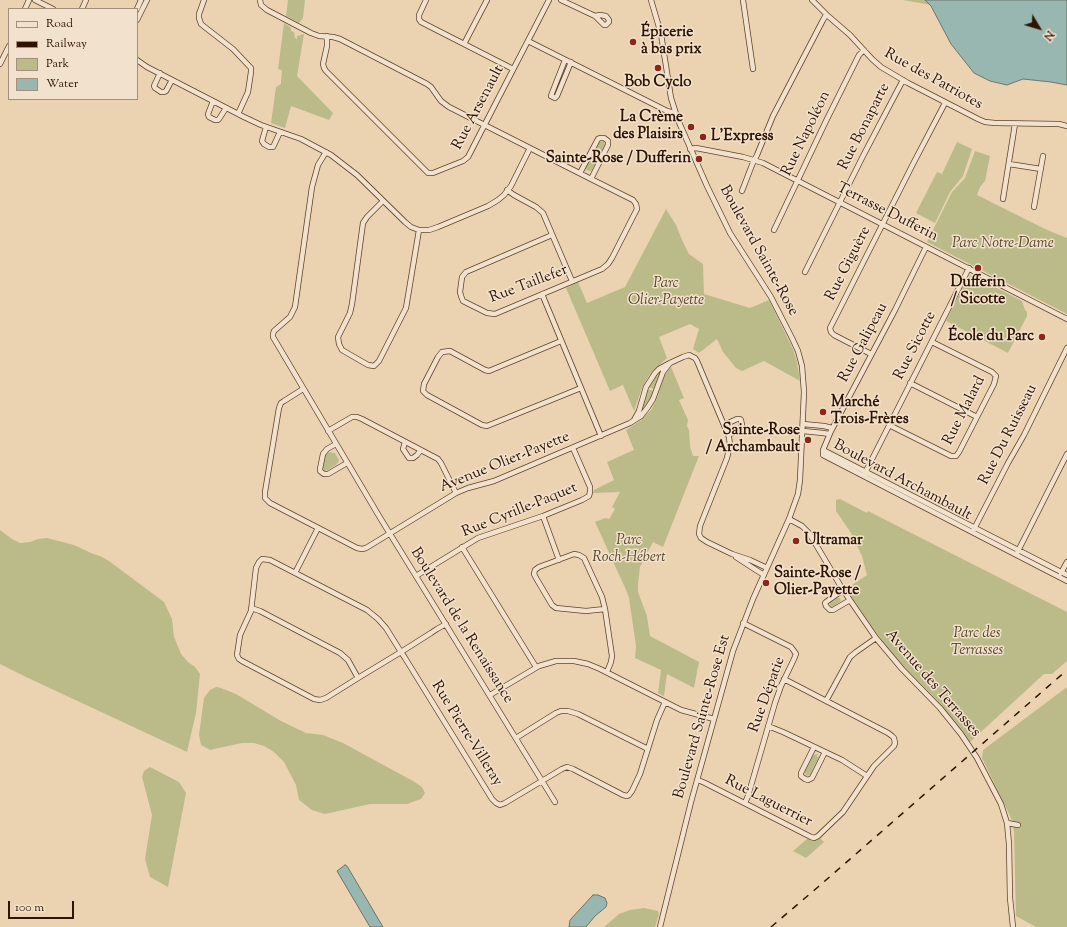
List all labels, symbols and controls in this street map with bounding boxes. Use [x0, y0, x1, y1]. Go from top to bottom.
legend [8, 8, 138, 100]
north arrow [1019, 8, 1059, 48]
text: Road [46, 15, 73, 33]
place label: Épicerie à bas prix [641, 24, 702, 59]
text: N [1039, 27, 1057, 44]
text: Railway [46, 35, 87, 53]
marker: Épicerie à bas prix [628, 37, 638, 47]
street label: Rue des Patriotes [881, 46, 985, 114]
text: Park [46, 55, 69, 73]
street label: Rue Arsenault [449, 63, 509, 153]
marker: Bob Cyclo [653, 63, 663, 73]
place label: Bob Cyclo [625, 74, 691, 92]
text: Water [46, 75, 78, 93]
street label: Rue Bonaparte [835, 80, 895, 174]
street label: Rue Napoléon [779, 89, 835, 179]
place label: La Crème des Plaisirs [613, 109, 683, 144]
marker: La Crème des Plaisirs [686, 122, 696, 132]
place label: L'Express [711, 128, 773, 146]
marker: L'Express [698, 132, 708, 142]
place label: Sainte-Rose / Dufferin [546, 150, 691, 168]
marker: Sainte-Rose / Dufferin [694, 154, 704, 164]
street label: Terrasse Dufferin [833, 180, 941, 246]
street label: Boulevard Sainte-Rose [715, 183, 801, 319]
street label: Rue Giguère [823, 224, 875, 304]
park label: Parc Notre-Dame [952, 235, 1054, 253]
street label: Rue Taillefer [487, 262, 571, 308]
marker: Dufferin / Sicotte [973, 263, 983, 273]
place label: Dufferin / Sicotte [950, 274, 1006, 309]
park label: Parc Olier-Payette [628, 275, 704, 310]
street label: Rue Galipeau [836, 300, 892, 386]
street label: Rue Sicotte [891, 309, 941, 383]
place label: École du Parc [948, 328, 1034, 346]
marker: École du Parc [1037, 332, 1047, 342]
street label: Rue Malard [940, 374, 990, 448]
street label: Rue Du Ruisseau [976, 382, 1042, 488]
place label: Marché Trois-Frères [831, 394, 909, 429]
marker: Marché Trois-Frères [818, 407, 828, 417]
place label: Sainte-Rose / Archambault [706, 422, 800, 457]
street label: Avenue Olier-Payette [437, 429, 573, 497]
marker: Sainte-Rose / Archambault [803, 435, 813, 445]
street label: Boulevard Archambault [830, 437, 974, 525]
street label: Rue Cyrille-Paquet [460, 480, 580, 542]
park label: Parc Roch-Hébert [592, 532, 666, 567]
place label: Ultramar [804, 532, 863, 550]
marker: Ultramar [791, 536, 801, 546]
street label: Boulevard de la Renaissance [406, 545, 516, 707]
place label: Sainte-Rose / Olier-Payette [774, 565, 861, 600]
marker: Sainte-Rose / Olier-Payette [761, 578, 771, 588]
park label: Parc des Terrasses [951, 625, 1003, 660]
street label: Avenue des Terrasses [880, 626, 984, 742]
street label: Boulevard Sainte-Rose Est [671, 633, 735, 801]
street label: Rue Dépatie [746, 655, 790, 735]
street label: Rue Pierre-Villeray [426, 678, 506, 790]
street label: Rue Laguerrier [721, 772, 815, 832]
scale bar [10, 893, 76, 919]
text: 100 m [15, 899, 44, 917]

